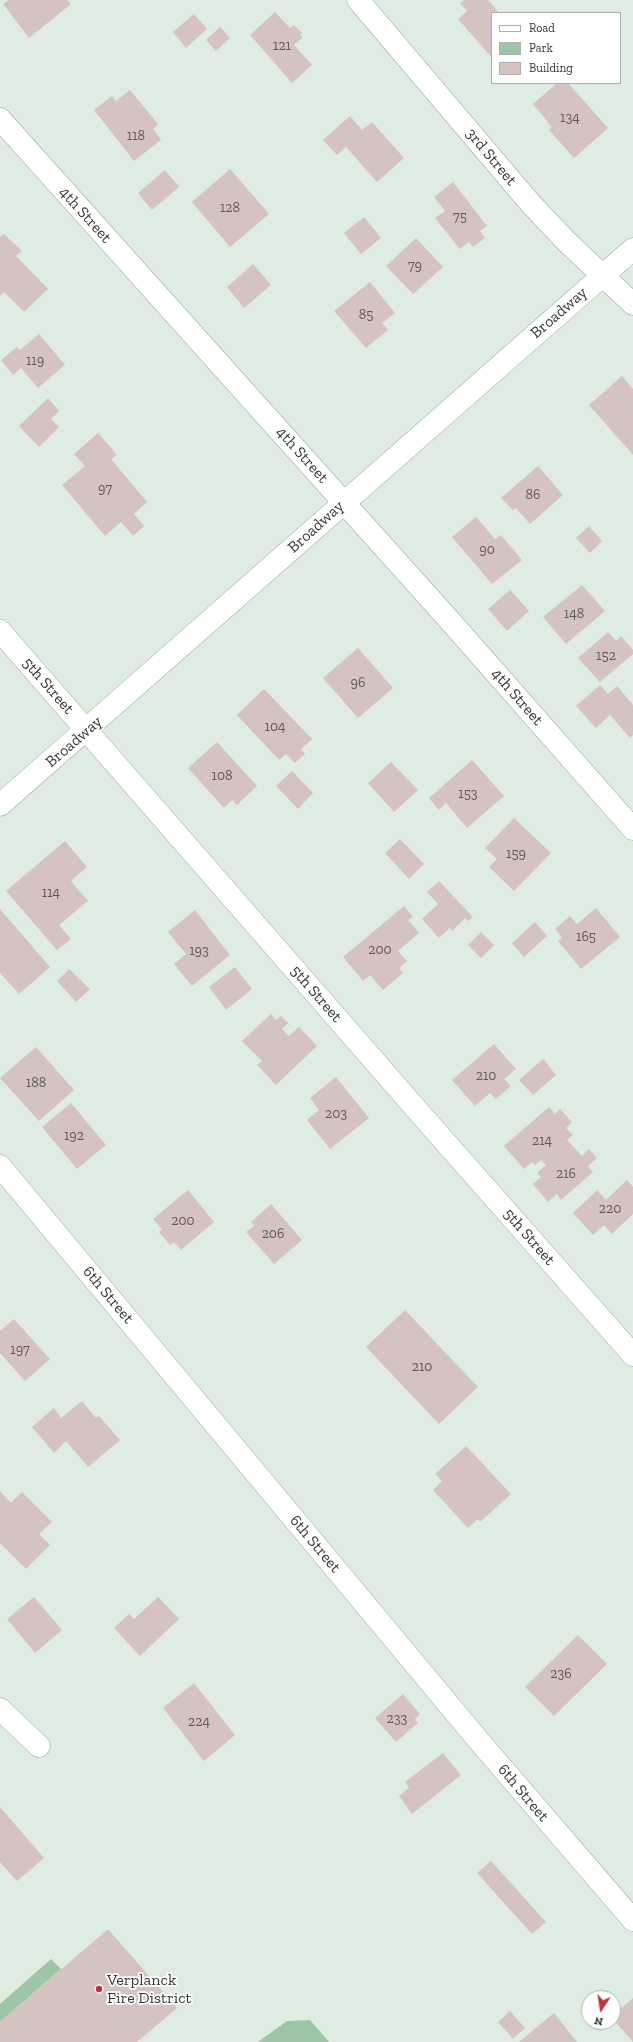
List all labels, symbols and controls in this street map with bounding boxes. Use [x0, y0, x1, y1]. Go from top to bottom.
legend [491, 12, 621, 84]
text: Road [529, 21, 555, 35]
house number: 121 [273, 38, 291, 54]
text: Park [529, 41, 553, 55]
text: Building [529, 61, 573, 75]
house number: 134 [560, 110, 580, 126]
street label: 3rd Street [461, 124, 521, 190]
house number: 118 [127, 128, 145, 144]
street label: 4th Street [55, 183, 115, 247]
house number: 128 [220, 200, 240, 216]
house number: 75 [453, 209, 467, 225]
house number: 79 [408, 258, 422, 274]
street label: Broadway [527, 283, 591, 343]
house number: 85 [359, 307, 373, 323]
house number: 119 [26, 353, 44, 369]
street label: 4th Street [272, 423, 332, 487]
house number: 97 [98, 481, 112, 497]
house number: 86 [526, 487, 540, 503]
street label: Broadway [284, 497, 348, 557]
house number: 90 [479, 542, 495, 558]
house number: 148 [564, 606, 584, 622]
house number: 152 [596, 648, 616, 664]
street label: 5th Street [18, 654, 78, 718]
street label: 4th Street [487, 665, 547, 729]
house number: 96 [351, 675, 365, 691]
street label: Broadway [42, 712, 106, 772]
house number: 104 [265, 719, 285, 735]
house number: 108 [212, 768, 232, 784]
house number: 153 [458, 786, 478, 802]
house number: 159 [506, 846, 526, 862]
house number: 114 [42, 885, 60, 901]
house number: 165 [576, 929, 596, 945]
house number: 200 [368, 942, 392, 958]
house number: 193 [189, 943, 209, 959]
street label: 5th Street [286, 962, 346, 1026]
house number: 210 [476, 1068, 496, 1084]
house number: 188 [26, 1075, 46, 1091]
house number: 203 [325, 1106, 347, 1122]
house number: 192 [64, 1128, 84, 1144]
house number: 214 [532, 1133, 552, 1149]
house number: 216 [556, 1166, 576, 1182]
house number: 220 [599, 1201, 621, 1217]
street label: 5th Street [499, 1205, 559, 1269]
house number: 200 [171, 1213, 195, 1229]
house number: 206 [262, 1226, 284, 1242]
street label: 6th Street [78, 1262, 138, 1328]
house number: 197 [10, 1342, 30, 1358]
house number: 210 [412, 1359, 432, 1375]
street label: 6th Street [285, 1511, 345, 1577]
house number: 236 [550, 1666, 572, 1682]
house number: 233 [387, 1711, 407, 1727]
house number: 224 [188, 1714, 210, 1730]
street label: 6th Street [493, 1760, 553, 1826]
place label: Verplanck Fire District [107, 1970, 192, 2008]
marker: Verplanck Fire District [94, 1984, 104, 1994]
north arrow [581, 1990, 621, 2030]
text: N [593, 2014, 604, 2028]

